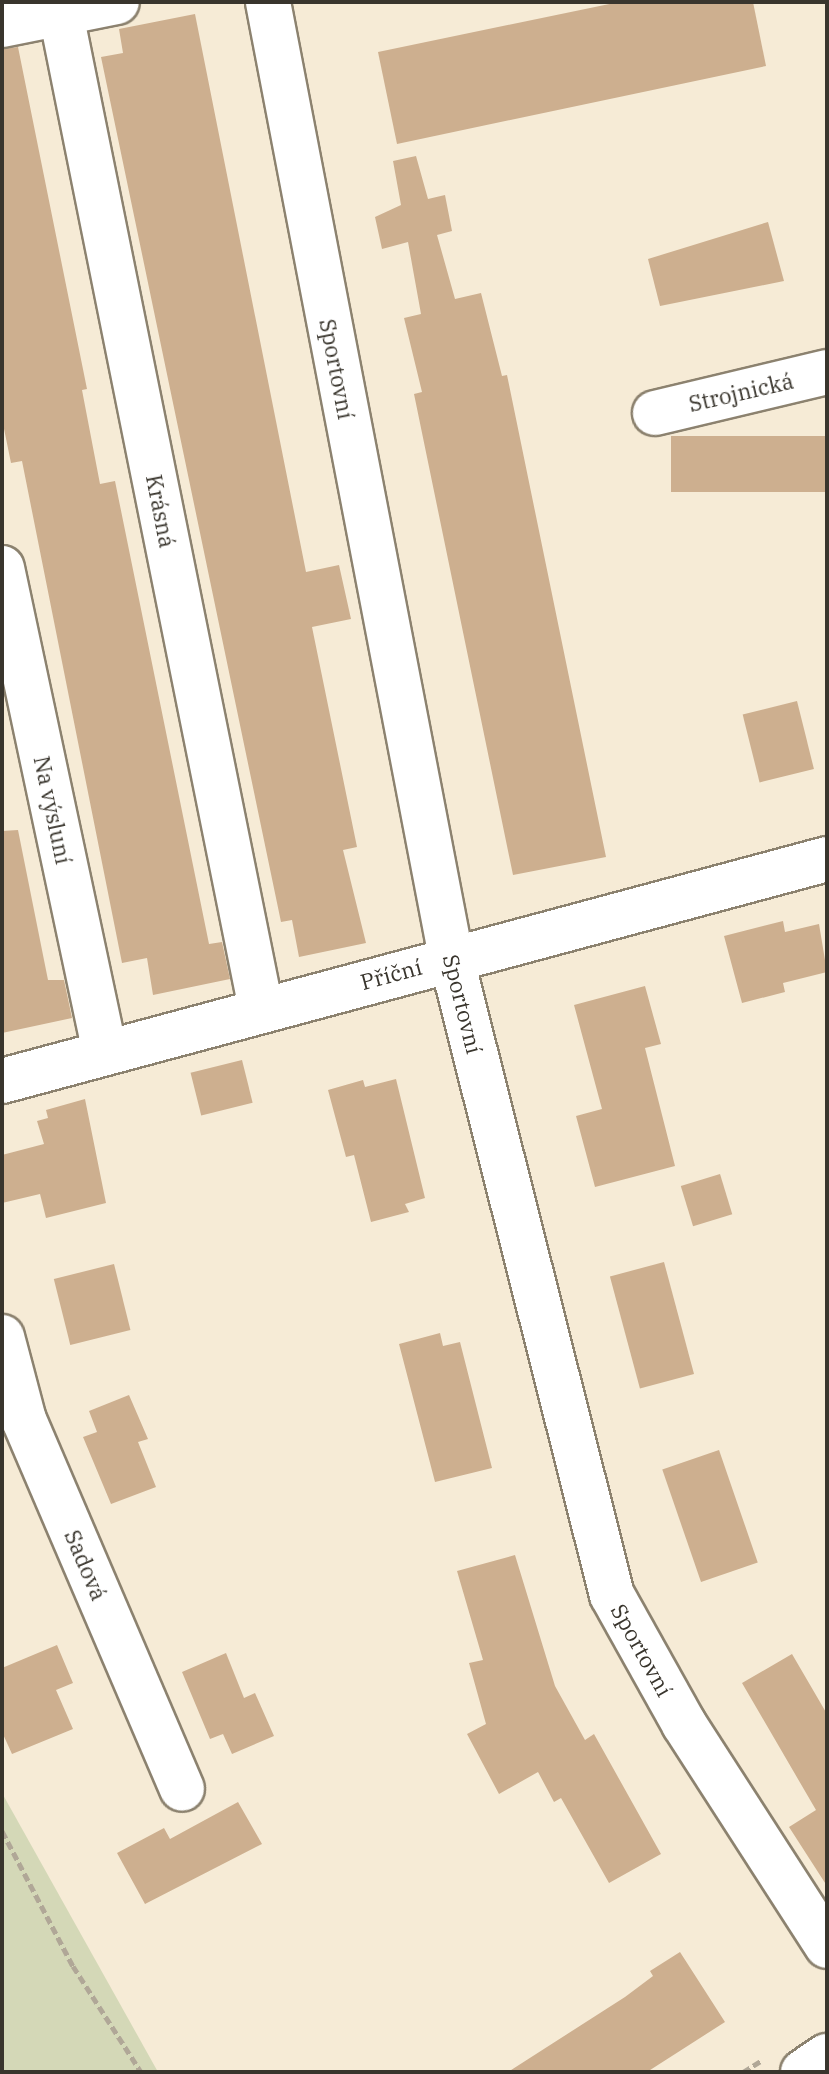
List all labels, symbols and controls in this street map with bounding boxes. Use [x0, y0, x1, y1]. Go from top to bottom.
street label: Sportovní [314, 317, 360, 421]
street label: Strojnická [686, 367, 796, 417]
street label: Krásná [141, 472, 181, 550]
street label: Na výsluní [29, 753, 77, 867]
street label: Sportovní [438, 952, 488, 1056]
street label: Příční [357, 953, 425, 995]
street label: Sadová [59, 1526, 113, 1604]
street label: Sportovní [606, 1599, 678, 1701]

